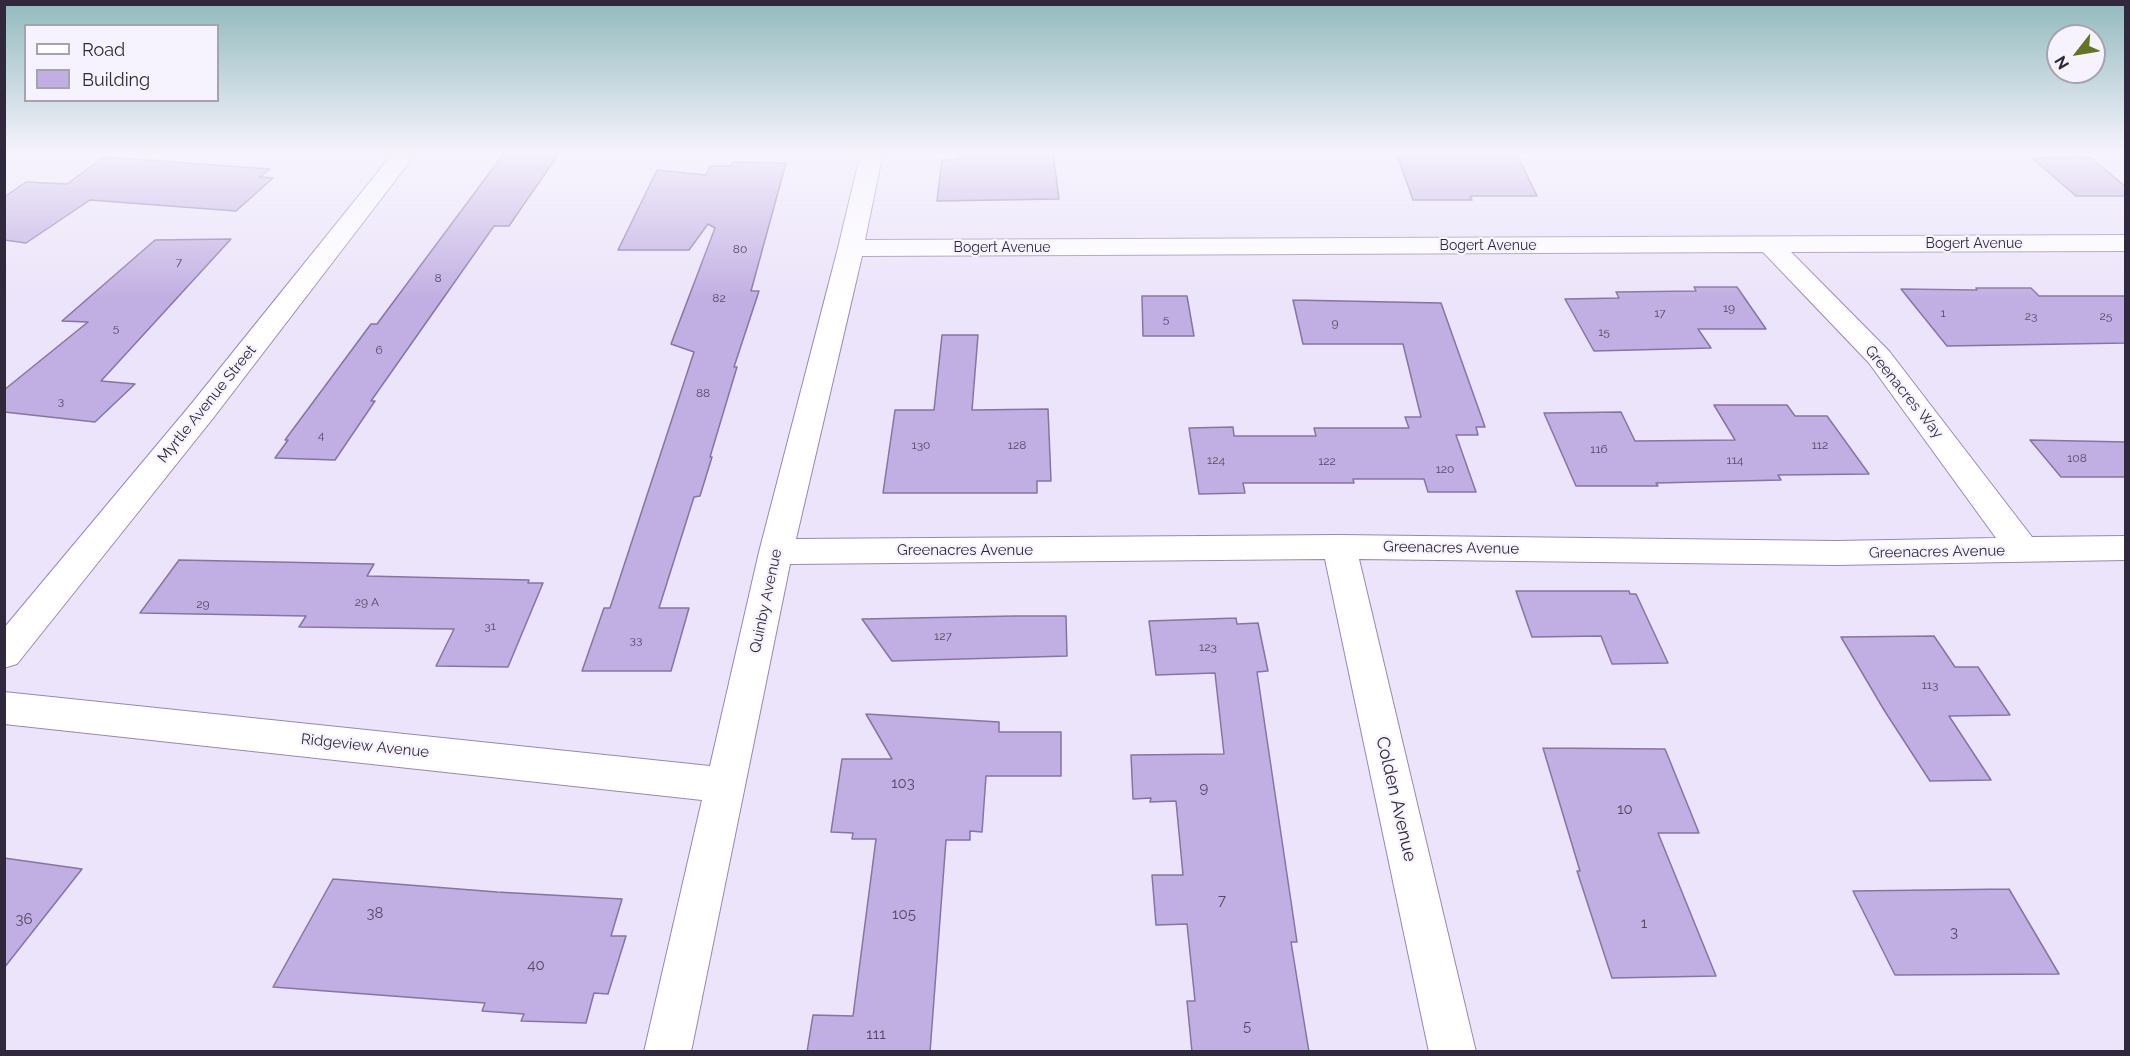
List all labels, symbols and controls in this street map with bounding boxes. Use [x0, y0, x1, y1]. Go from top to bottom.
legend [24, 24, 219, 102]
north arrow [2046, 24, 2106, 84]
text: Road [82, 39, 125, 60]
text: N [2051, 52, 2073, 73]
text: Building [82, 69, 150, 90]
street label: Bogert Avenue [1926, 236, 2022, 252]
street label: Bogert Avenue [1440, 238, 1536, 254]
street label: Bogert Avenue [954, 240, 1050, 256]
house number: 80 [733, 242, 747, 256]
house number: 7 [176, 255, 182, 269]
house number: 8 [434, 271, 442, 285]
house number: 82 [712, 291, 726, 305]
house number: 19 [1723, 301, 1735, 315]
house number: 17 [1654, 306, 1666, 320]
house number: 1 [1940, 306, 1946, 320]
house number: 23 [2025, 309, 2037, 323]
house number: 25 [2100, 309, 2112, 323]
house number: 5 [1163, 312, 1169, 326]
house number: 9 [1331, 316, 1339, 330]
house number: 5 [113, 321, 119, 335]
house number: 15 [1598, 325, 1610, 339]
street label: Myrtle Avenue Street [154, 341, 260, 467]
street label: Greenacres Way [1861, 342, 1947, 442]
house number: 6 [375, 343, 383, 357]
house number: 88 [696, 386, 710, 400]
house number: 3 [58, 394, 64, 408]
house number: 4 [318, 428, 324, 442]
house number: 130 [912, 438, 930, 452]
house number: 128 [1008, 438, 1026, 452]
house number: 112 [1812, 438, 1828, 452]
house number: 116 [1590, 442, 1608, 456]
house number: 108 [2067, 451, 2087, 465]
house number: 124 [1207, 453, 1225, 467]
house number: 114 [1727, 453, 1743, 467]
house number: 122 [1318, 454, 1336, 468]
house number: 120 [1436, 462, 1454, 476]
street label: Greenacres Avenue [1383, 538, 1519, 558]
street label: Greenacres Avenue [897, 541, 1033, 559]
street label: Greenacres Avenue [1869, 542, 2005, 562]
street label: Quinby Avenue [746, 547, 786, 655]
house number: 29 A [355, 595, 379, 609]
house number: 29 [196, 597, 210, 611]
house number: 31 [484, 619, 496, 633]
house number: 127 [934, 629, 952, 643]
house number: 33 [630, 633, 642, 647]
house number: 123 [1199, 640, 1217, 654]
house number: 113 [1922, 678, 1938, 692]
street label: Ridgeview Avenue [300, 730, 430, 762]
street label: Colden Avenue [1371, 734, 1421, 864]
house number: 103 [891, 774, 915, 792]
house number: 9 [1200, 779, 1208, 797]
house number: 10 [1617, 800, 1633, 818]
house number: 7 [1218, 891, 1226, 909]
house number: 38 [367, 904, 383, 922]
house number: 105 [892, 905, 916, 923]
house number: 36 [15, 910, 33, 928]
house number: 1 [1641, 914, 1647, 932]
house number: 3 [1950, 923, 1958, 941]
house number: 40 [527, 956, 545, 974]
house number: 5 [1243, 1017, 1251, 1035]
house number: 111 [866, 1025, 886, 1043]

